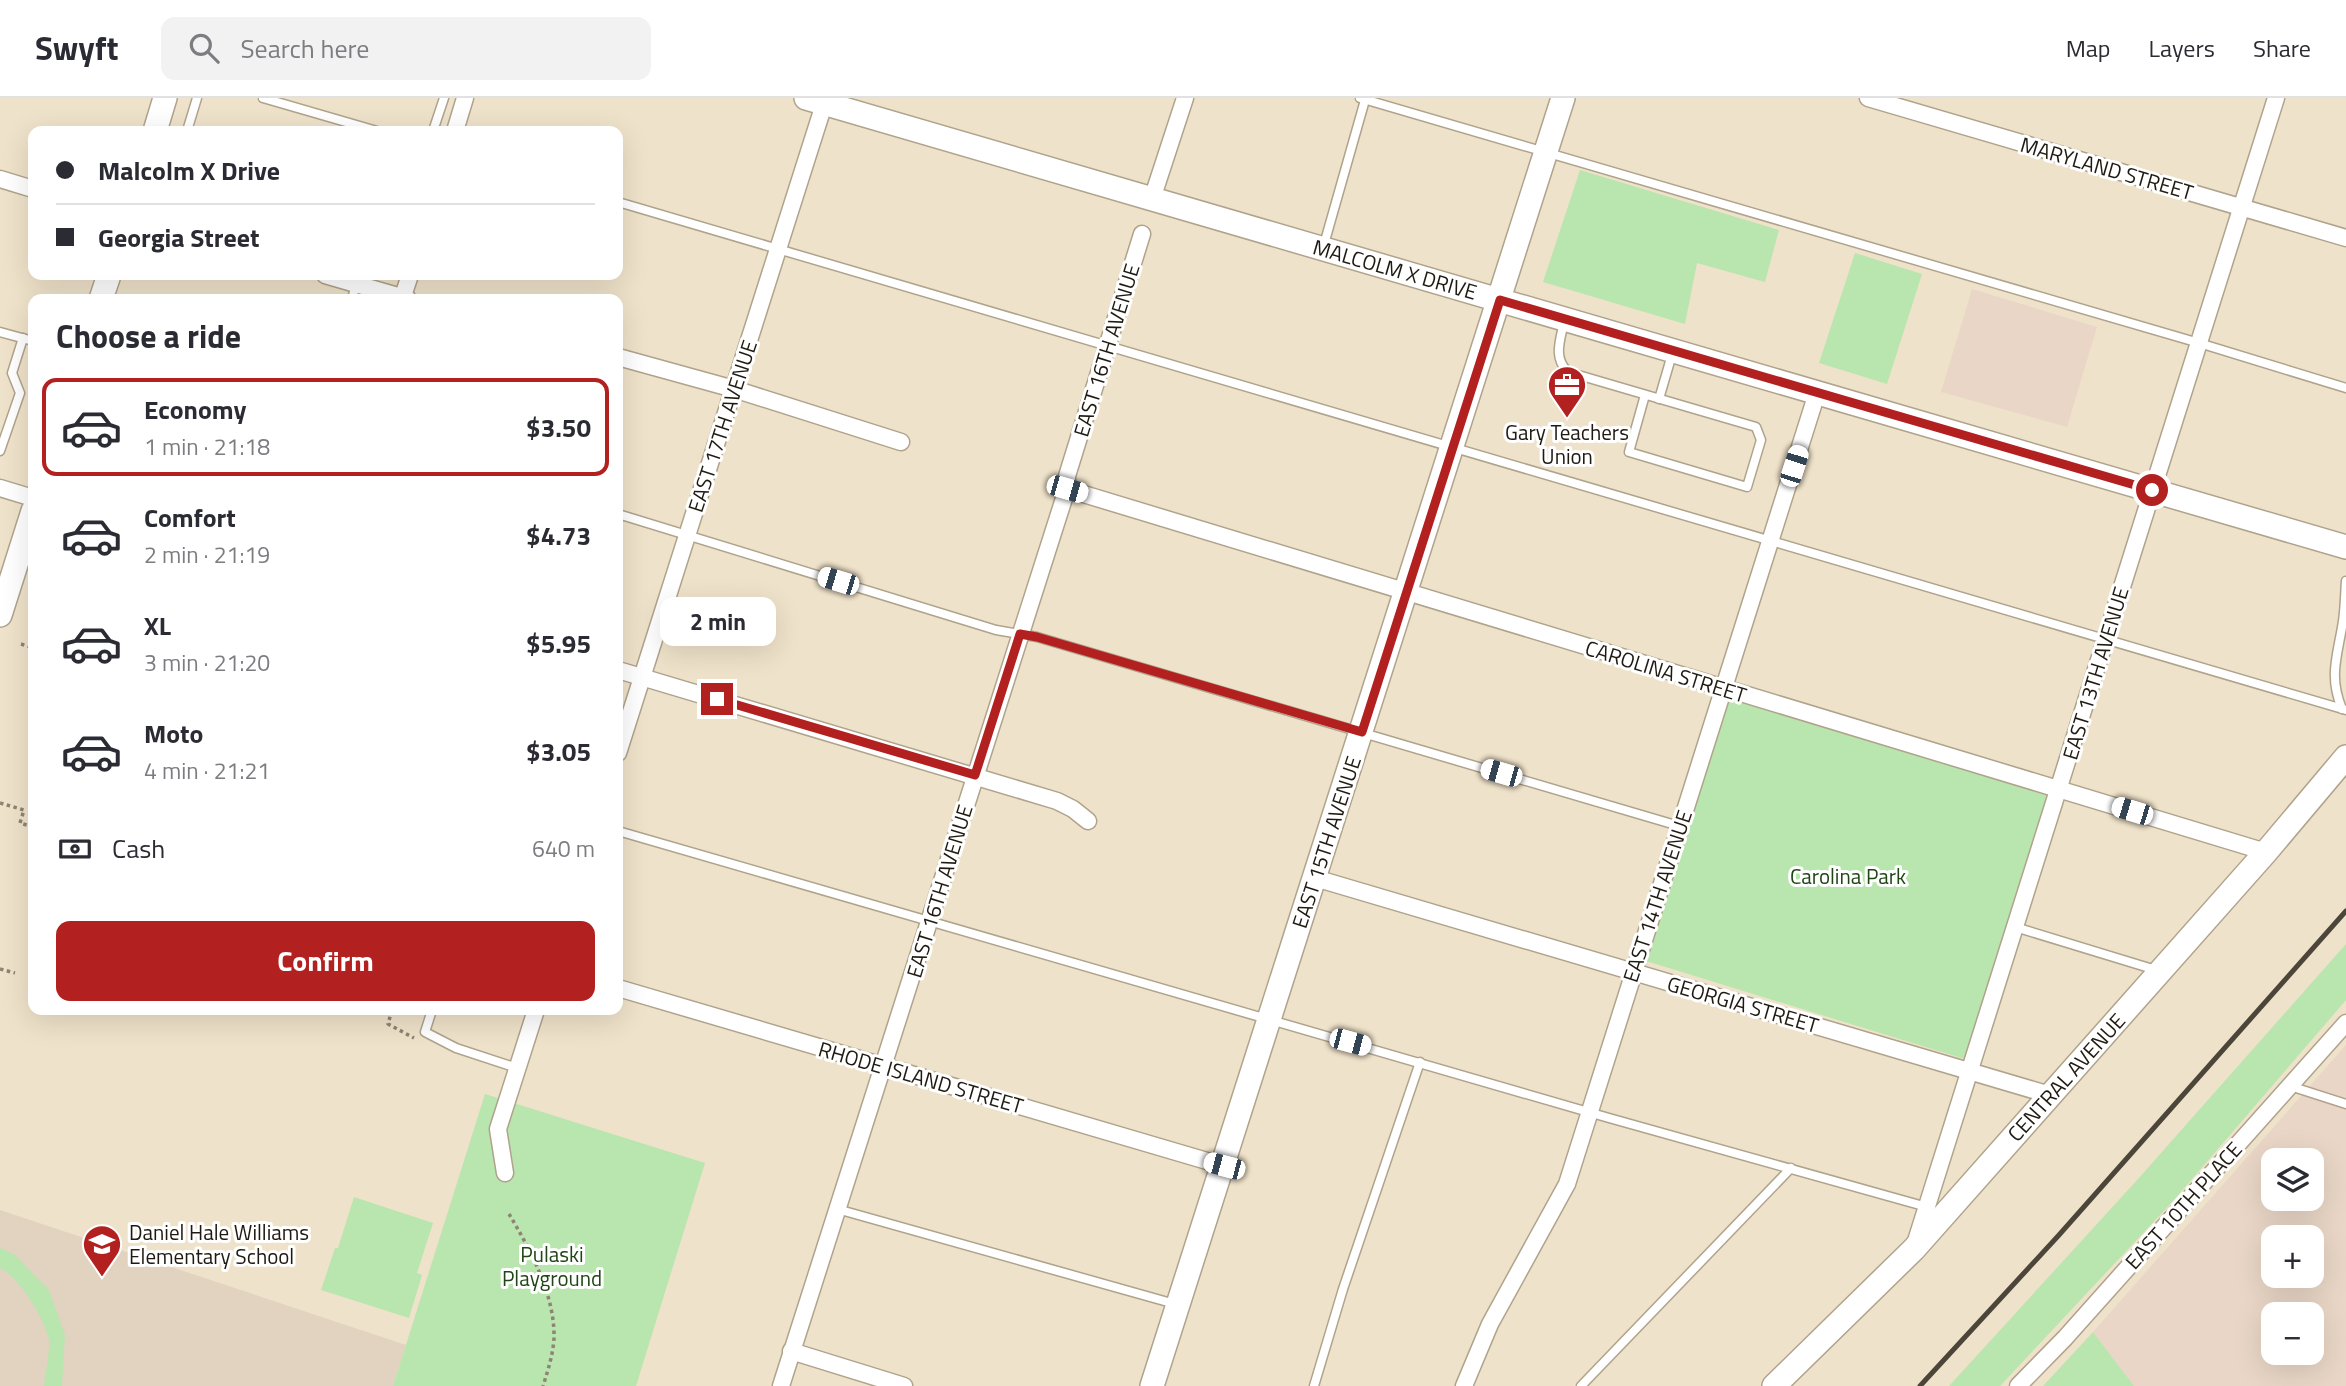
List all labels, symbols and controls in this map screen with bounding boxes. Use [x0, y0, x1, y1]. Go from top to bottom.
search box [161, 17, 651, 80]
text: Swyft [35, 23, 119, 73]
icon: search [185, 29, 223, 67]
text: Search here [241, 29, 369, 68]
text: Map [2066, 30, 2111, 66]
text: Layers [2149, 30, 2215, 66]
text: Share [2253, 30, 2311, 66]
street label: MARYLAND STREET [2017, 128, 2197, 208]
text: Malcolm X Drive [98, 151, 280, 190]
text: Georgia Street [98, 218, 259, 257]
street label: MALCOLM X DRIVE [1309, 230, 1481, 308]
street label: EAST 16TH AVENUE [1064, 259, 1148, 441]
text: Choose a ride [56, 312, 241, 360]
street label: EAST 17TH AVENUE [679, 336, 765, 516]
office icon: Gary Teachers Union [1546, 364, 1588, 419]
text: Economy [144, 390, 246, 429]
icon: car [60, 396, 123, 459]
text: $3.50 [526, 408, 591, 447]
place label: Gary Teachers Union [1505, 416, 1629, 472]
text: 1 min · 21:18 [144, 429, 270, 464]
car [1778, 443, 1811, 489]
car [1044, 473, 1091, 505]
route start [2136, 474, 2168, 506]
text: Comfort [144, 498, 236, 537]
icon: car [60, 504, 123, 567]
text: $4.73 [526, 516, 591, 555]
text: 2 min · 21:19 [144, 537, 270, 572]
car [815, 565, 862, 597]
street label: EAST 13TH AVENUE [2053, 582, 2137, 764]
callout: 2 min [659, 598, 775, 646]
text: 2 min [690, 604, 746, 639]
text: XL [144, 606, 171, 645]
icon: car [60, 612, 123, 675]
text: $5.95 [526, 624, 591, 663]
street label: CAROLINA STREET [1582, 631, 1750, 711]
text: 3 min · 21:20 [144, 645, 270, 680]
route end [701, 683, 733, 715]
text: Moto [144, 714, 203, 753]
icon: car [60, 720, 123, 783]
text: $3.05 [526, 732, 591, 771]
street label: EAST 15TH AVENUE [1283, 752, 1369, 932]
text: 4 min · 21:21 [144, 753, 270, 788]
car [1478, 757, 1525, 789]
car [2109, 795, 2156, 827]
street label: EAST 16TH AVENUE [897, 800, 981, 982]
street label: EAST 14TH AVENUE [1614, 806, 1700, 986]
text: Cash [112, 829, 165, 868]
icon: cash [56, 830, 94, 868]
text: 640 m [532, 831, 595, 866]
park label: Carolina Park [1790, 860, 1906, 892]
button: Confirm [56, 921, 595, 1001]
street label: GEORGIA STREET [1664, 967, 1822, 1041]
street label: CENTRAL AVENUE [1999, 1006, 2133, 1148]
car [1327, 1026, 1374, 1058]
street label: RHODE ISLAND STREET [815, 1032, 1027, 1122]
street label: EAST 10TH PLACE [2117, 1134, 2249, 1276]
map controls [2261, 1148, 2324, 1365]
button: layers [2261, 1148, 2324, 1211]
car [1201, 1150, 1248, 1182]
place label: Daniel Hale Williams Elementary School [129, 1216, 309, 1272]
school or university icon: Daniel Hale Williams Elementary School [81, 1223, 123, 1278]
button: + [2261, 1225, 2324, 1288]
park label: Pulaski Playground [502, 1238, 602, 1294]
button: − [2261, 1302, 2324, 1365]

